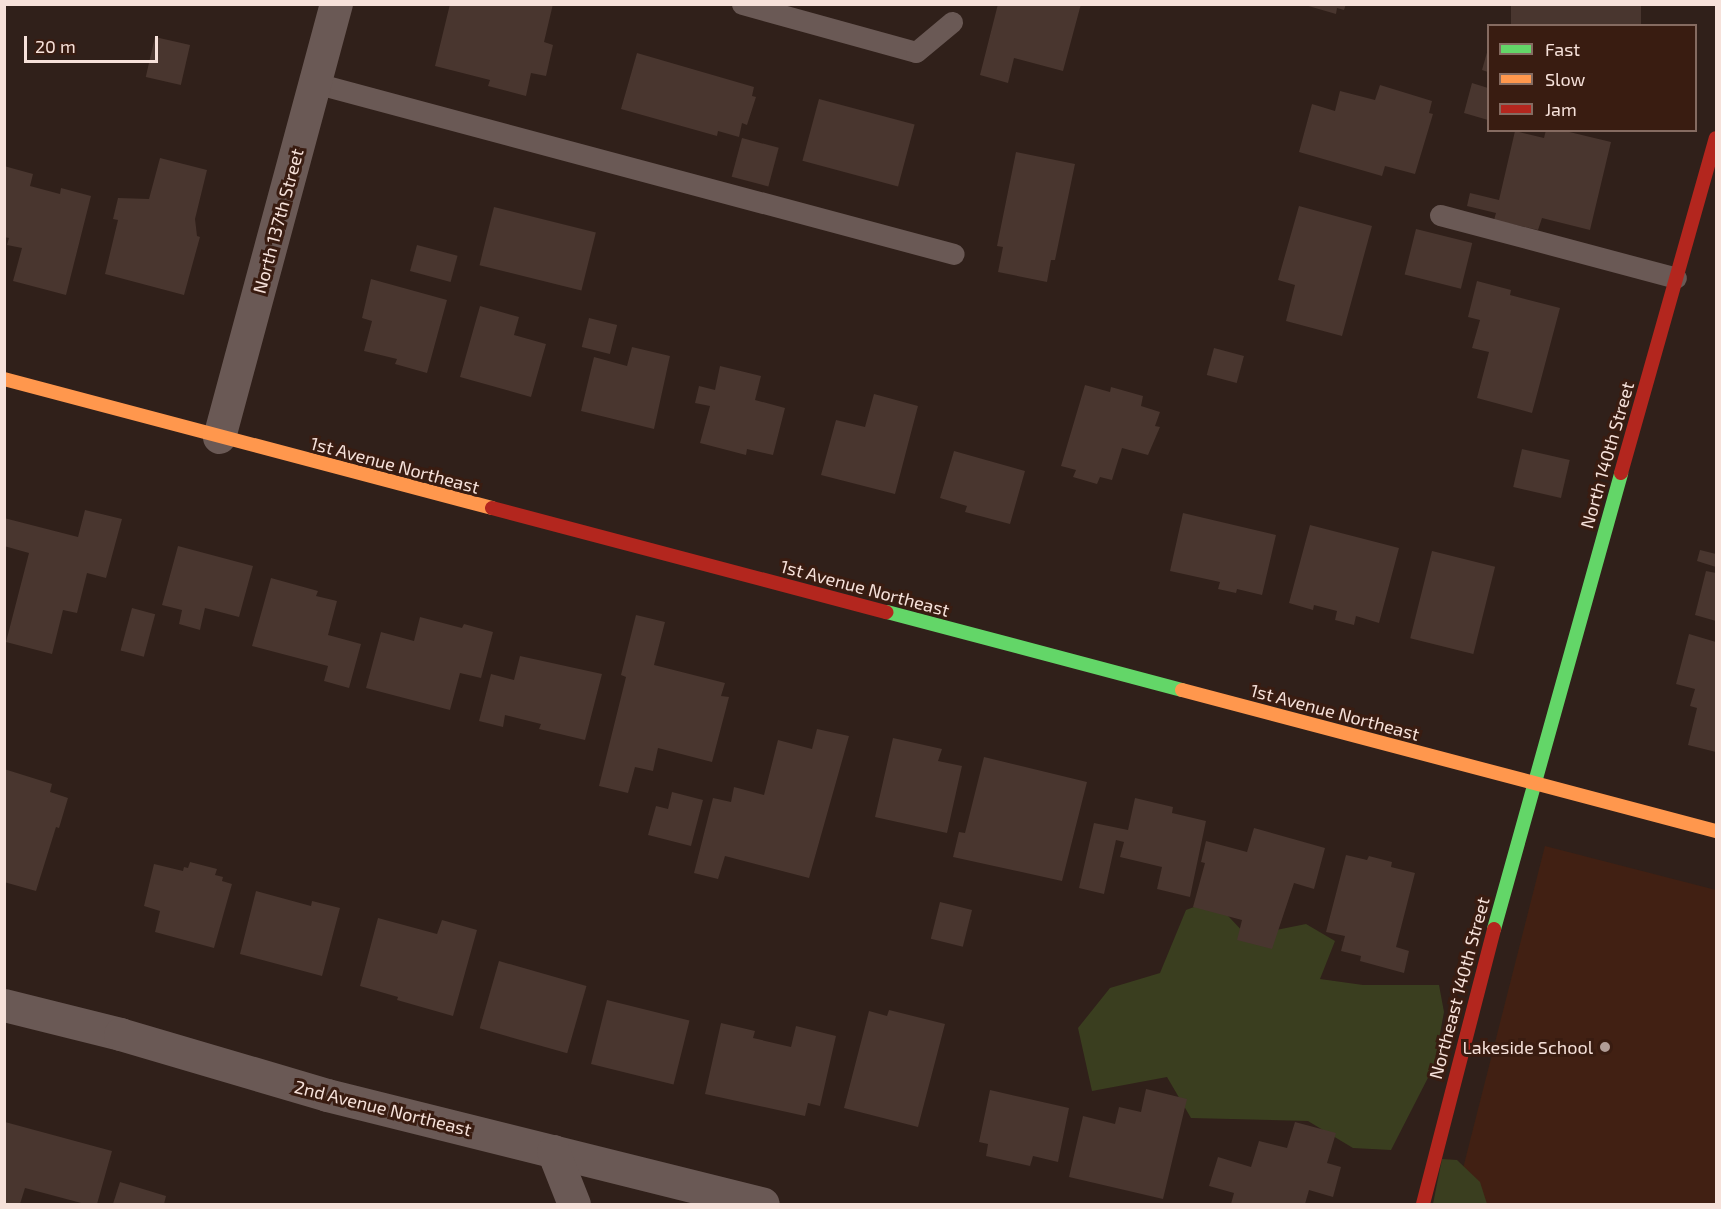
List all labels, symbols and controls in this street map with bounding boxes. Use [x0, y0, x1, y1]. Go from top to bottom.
scale bar [27, 24, 160, 62]
legend [1487, 24, 1697, 132]
text: 20 m [35, 35, 76, 57]
text: Fast [1545, 38, 1580, 60]
text: Slow [1545, 68, 1585, 90]
text: Jam [1545, 98, 1577, 120]
street label: North 137th Street [248, 146, 308, 296]
street label: North 140th Street [1576, 379, 1638, 531]
street label: 1st Avenue Northeast [308, 432, 482, 498]
street label: 1st Avenue Northeast [778, 555, 952, 621]
street label: 1st Avenue Northeast [1248, 679, 1422, 745]
street label: Northeast 140th Street [1424, 895, 1494, 1081]
place label: Lakeside School [1463, 1036, 1593, 1058]
marker: Lakeside School [1598, 1040, 1612, 1054]
street label: 2nd Avenue Northeast [292, 1075, 474, 1141]

